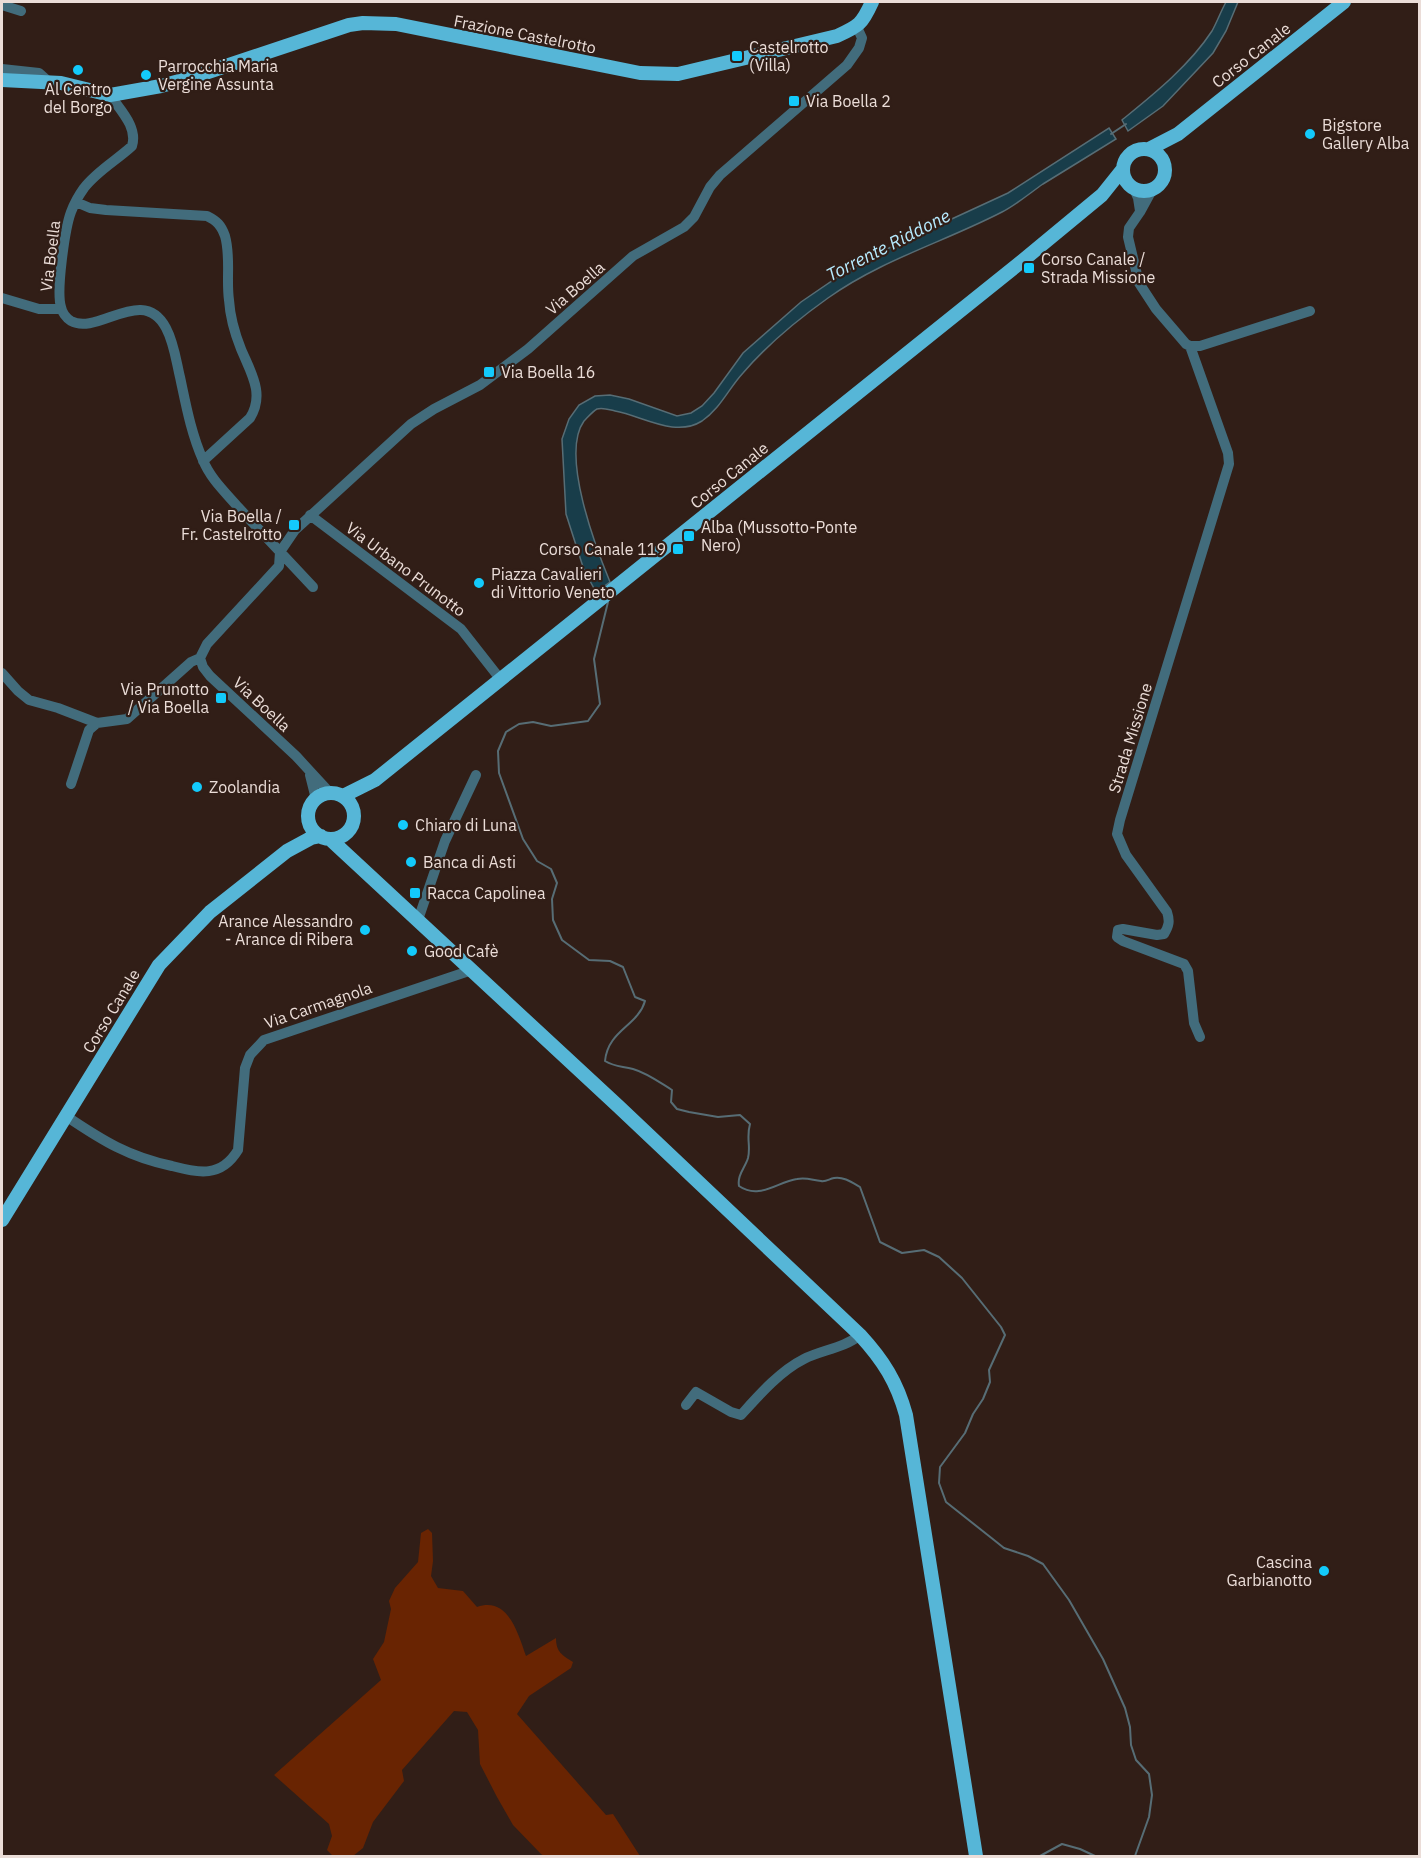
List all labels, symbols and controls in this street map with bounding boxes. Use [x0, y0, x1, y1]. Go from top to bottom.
street label: Frazione Castelrotto [452, 10, 598, 58]
street label: Corso Canale [1208, 18, 1295, 92]
place label: Castelrotto (Villa) [749, 37, 829, 75]
marker: Castelrotto (Villa) [730, 49, 744, 63]
place label: Parrocchia Maria Vergine Assunta [158, 56, 279, 94]
marker: Al Centro del Borgo [71, 63, 85, 77]
marker: Parrocchia Maria Vergine Assunta [139, 68, 153, 82]
place label: Al Centro del Borgo [44, 79, 112, 117]
place label: Via Boella 2 [806, 91, 891, 111]
marker: Via Boella 2 [787, 94, 801, 108]
place label: Bigstore Gallery Alba [1322, 115, 1410, 153]
marker: Bigstore Gallery Alba [1303, 127, 1317, 141]
water label: Torrente Riddone [822, 204, 954, 286]
street label: Via Boella [36, 219, 64, 293]
place label: Corso Canale / Strada Missione [1041, 249, 1155, 287]
street label: Via Boella [541, 257, 609, 319]
marker: Corso Canale / Strada Missione [1022, 261, 1036, 275]
place label: Via Boella 16 [501, 362, 595, 382]
marker: Via Boella 16 [482, 365, 496, 379]
street label: Corso Canale [686, 437, 772, 513]
place label: Via Boella / Fr. Castelrotto [181, 506, 282, 544]
street label: Via Urbano Prunotto [342, 517, 470, 621]
place label: Alba (Mussotto-Ponte Nero) [701, 517, 858, 555]
marker: Via Boella / Fr. Castelrotto [287, 518, 301, 532]
marker: Alba (Mussotto-Ponte Nero) [682, 529, 696, 543]
place label: Corso Canale 119 [539, 539, 666, 559]
marker: Corso Canale 119 [671, 542, 685, 556]
place label: Piazza Cavalieri di Vittorio Veneto [491, 564, 615, 602]
marker: Piazza Cavalieri di Vittorio Veneto [472, 576, 486, 590]
street label: Via Boella [229, 672, 295, 736]
place label: Via Prunotto / Via Boella [120, 679, 209, 717]
street label: Strada Missione [1104, 680, 1156, 796]
marker: Via Prunotto / Via Boella [214, 691, 228, 705]
place label: Zoolandia [209, 777, 280, 797]
marker: Zoolandia [190, 780, 204, 794]
place label: Chiaro di Luna [415, 815, 517, 835]
marker: Chiaro di Luna [396, 818, 410, 832]
place label: Banca di Asti [423, 852, 516, 872]
marker: Banca di Asti [404, 855, 418, 869]
place label: Racca Capolinea [427, 883, 546, 903]
marker: Racca Capolinea [408, 886, 422, 900]
place label: Arance Alessandro - Arance di Ribera [218, 911, 353, 949]
marker: Arance Alessandro - Arance di Ribera [358, 923, 372, 937]
place label: Good Cafè [424, 941, 499, 961]
marker: Good Cafè [405, 944, 419, 958]
street label: Corso Canale [78, 965, 144, 1057]
street label: Via Carmagnola [262, 977, 375, 1033]
place label: Cascina Garbianotto [1227, 1552, 1312, 1590]
marker: Cascina Garbianotto [1317, 1564, 1331, 1578]

